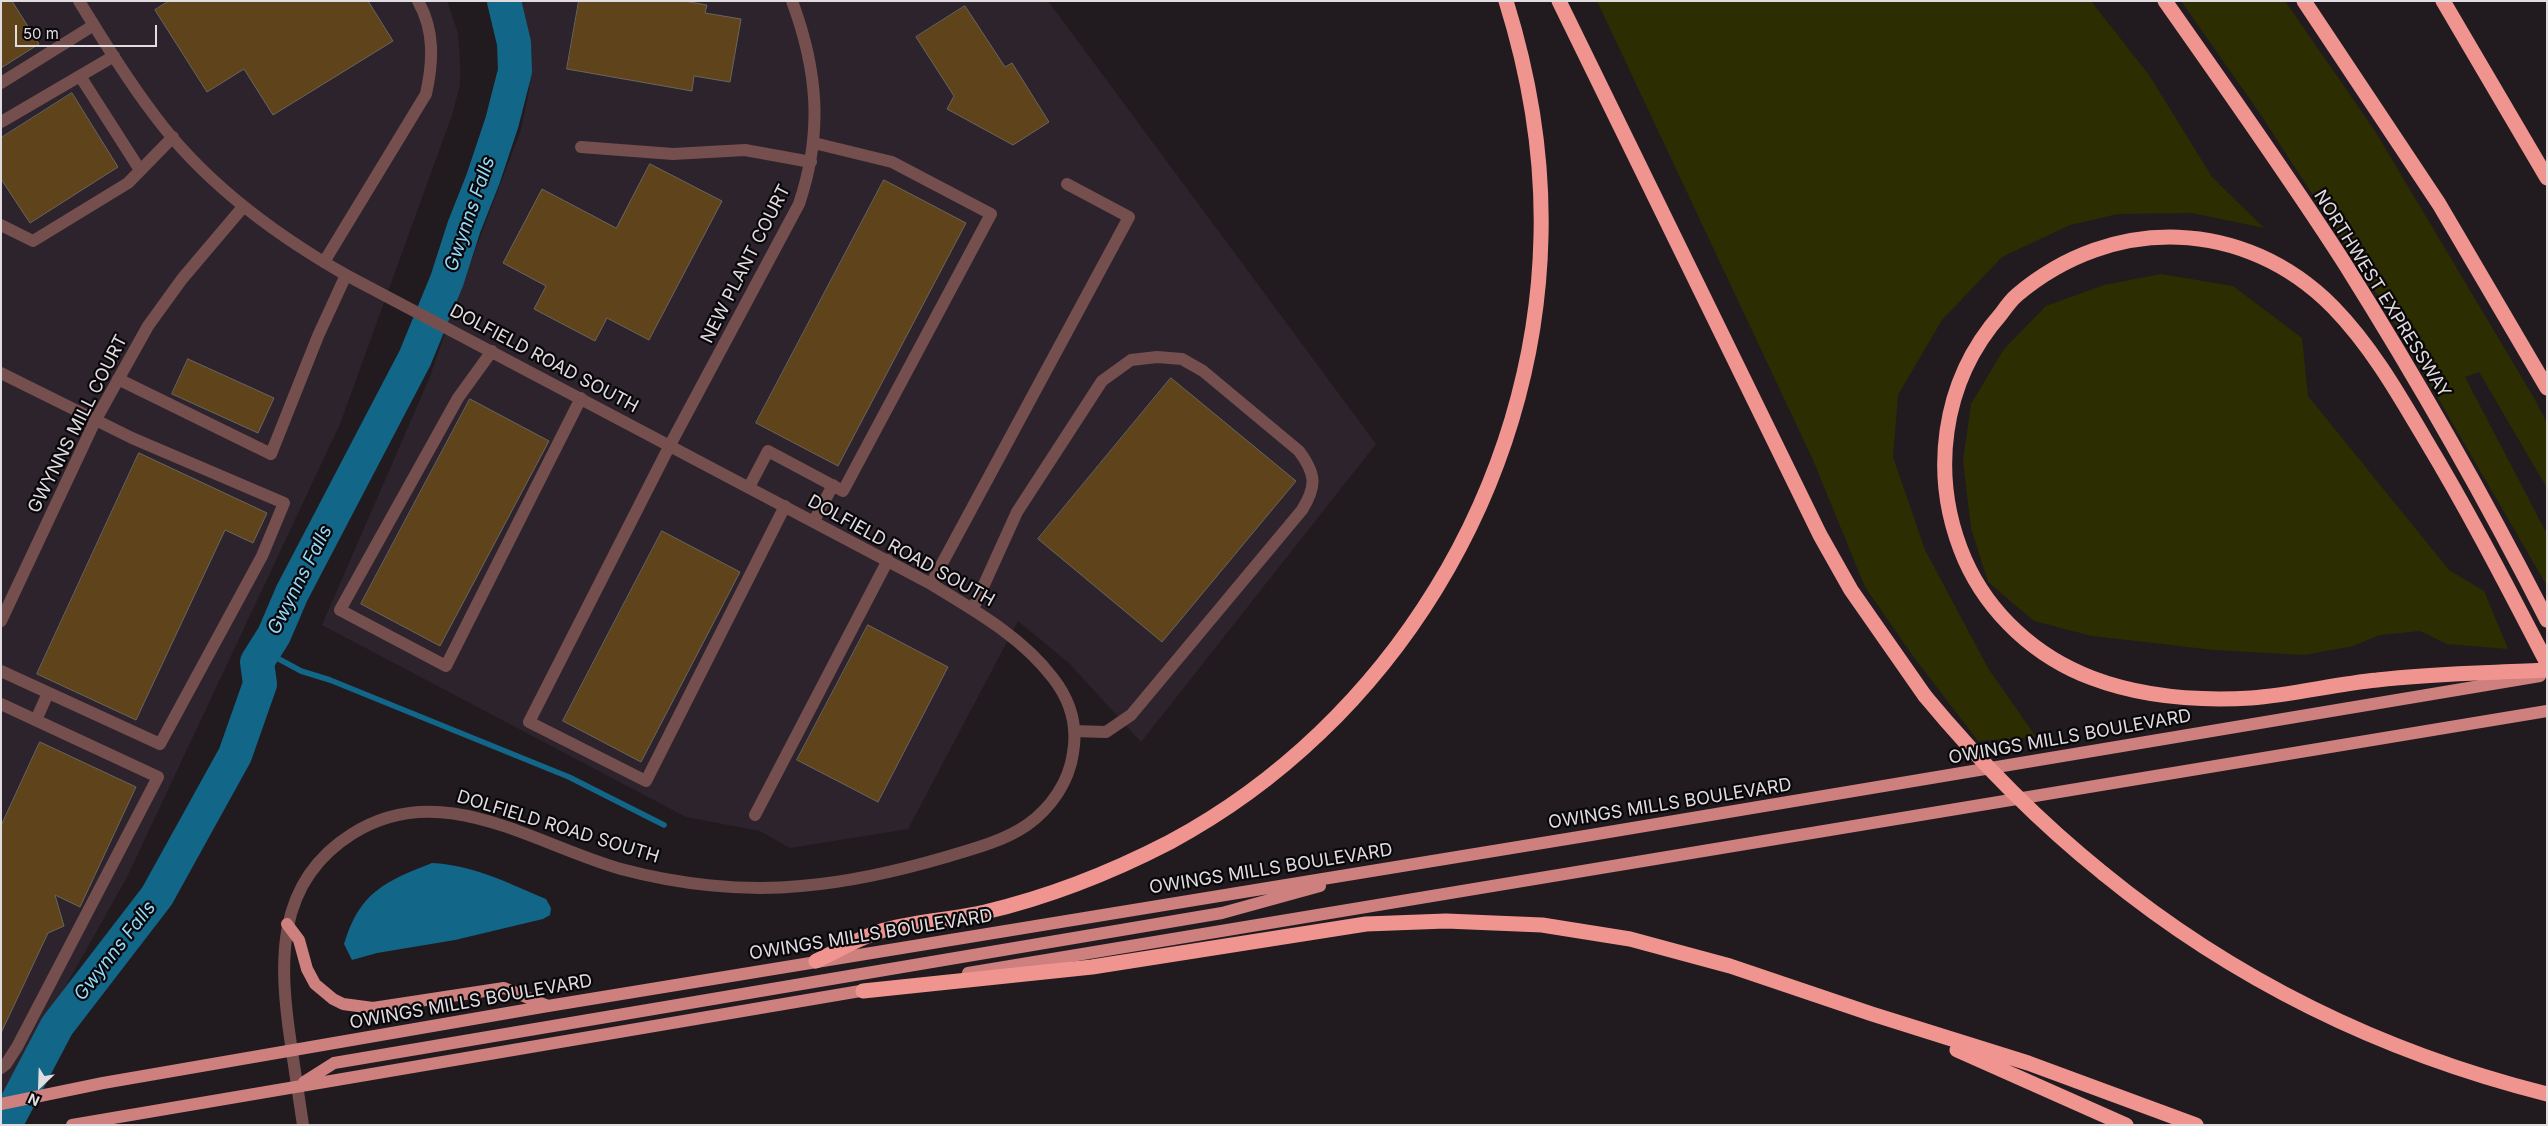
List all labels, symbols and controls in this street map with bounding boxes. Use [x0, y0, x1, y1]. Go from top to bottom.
scale bar [18, 15, 160, 47]
text: 50 m [23, 24, 59, 43]
water label: Gwynns Falls [440, 154, 500, 274]
street label: NEW PLANT COURT [697, 181, 795, 347]
street label: NORTHWEST EXPRESSWAY [2309, 186, 2455, 402]
street label: DOLFIELD ROAD SOUTH [446, 300, 642, 418]
street label: GWYNNS MILL COURT [24, 331, 132, 517]
street label: DOLFIELD ROAD SOUTH [804, 491, 998, 611]
water label: Gwynns Falls [263, 522, 337, 638]
street label: OWINGS MILLS BOULEVARD [1947, 705, 2193, 769]
street label: OWINGS MILLS BOULEVARD [1547, 774, 1793, 834]
street label: DOLFIELD ROAD SOUTH [454, 786, 662, 868]
street label: OWINGS MILLS BOULEVARD [1148, 839, 1394, 899]
water label: Gwynns Falls [69, 897, 161, 1005]
street label: OWINGS MILLS BOULEVARD [748, 905, 994, 965]
street label: OWINGS MILLS BOULEVARD [348, 970, 594, 1034]
north arrow [15, 1061, 65, 1111]
text: N [25, 1090, 42, 1110]

